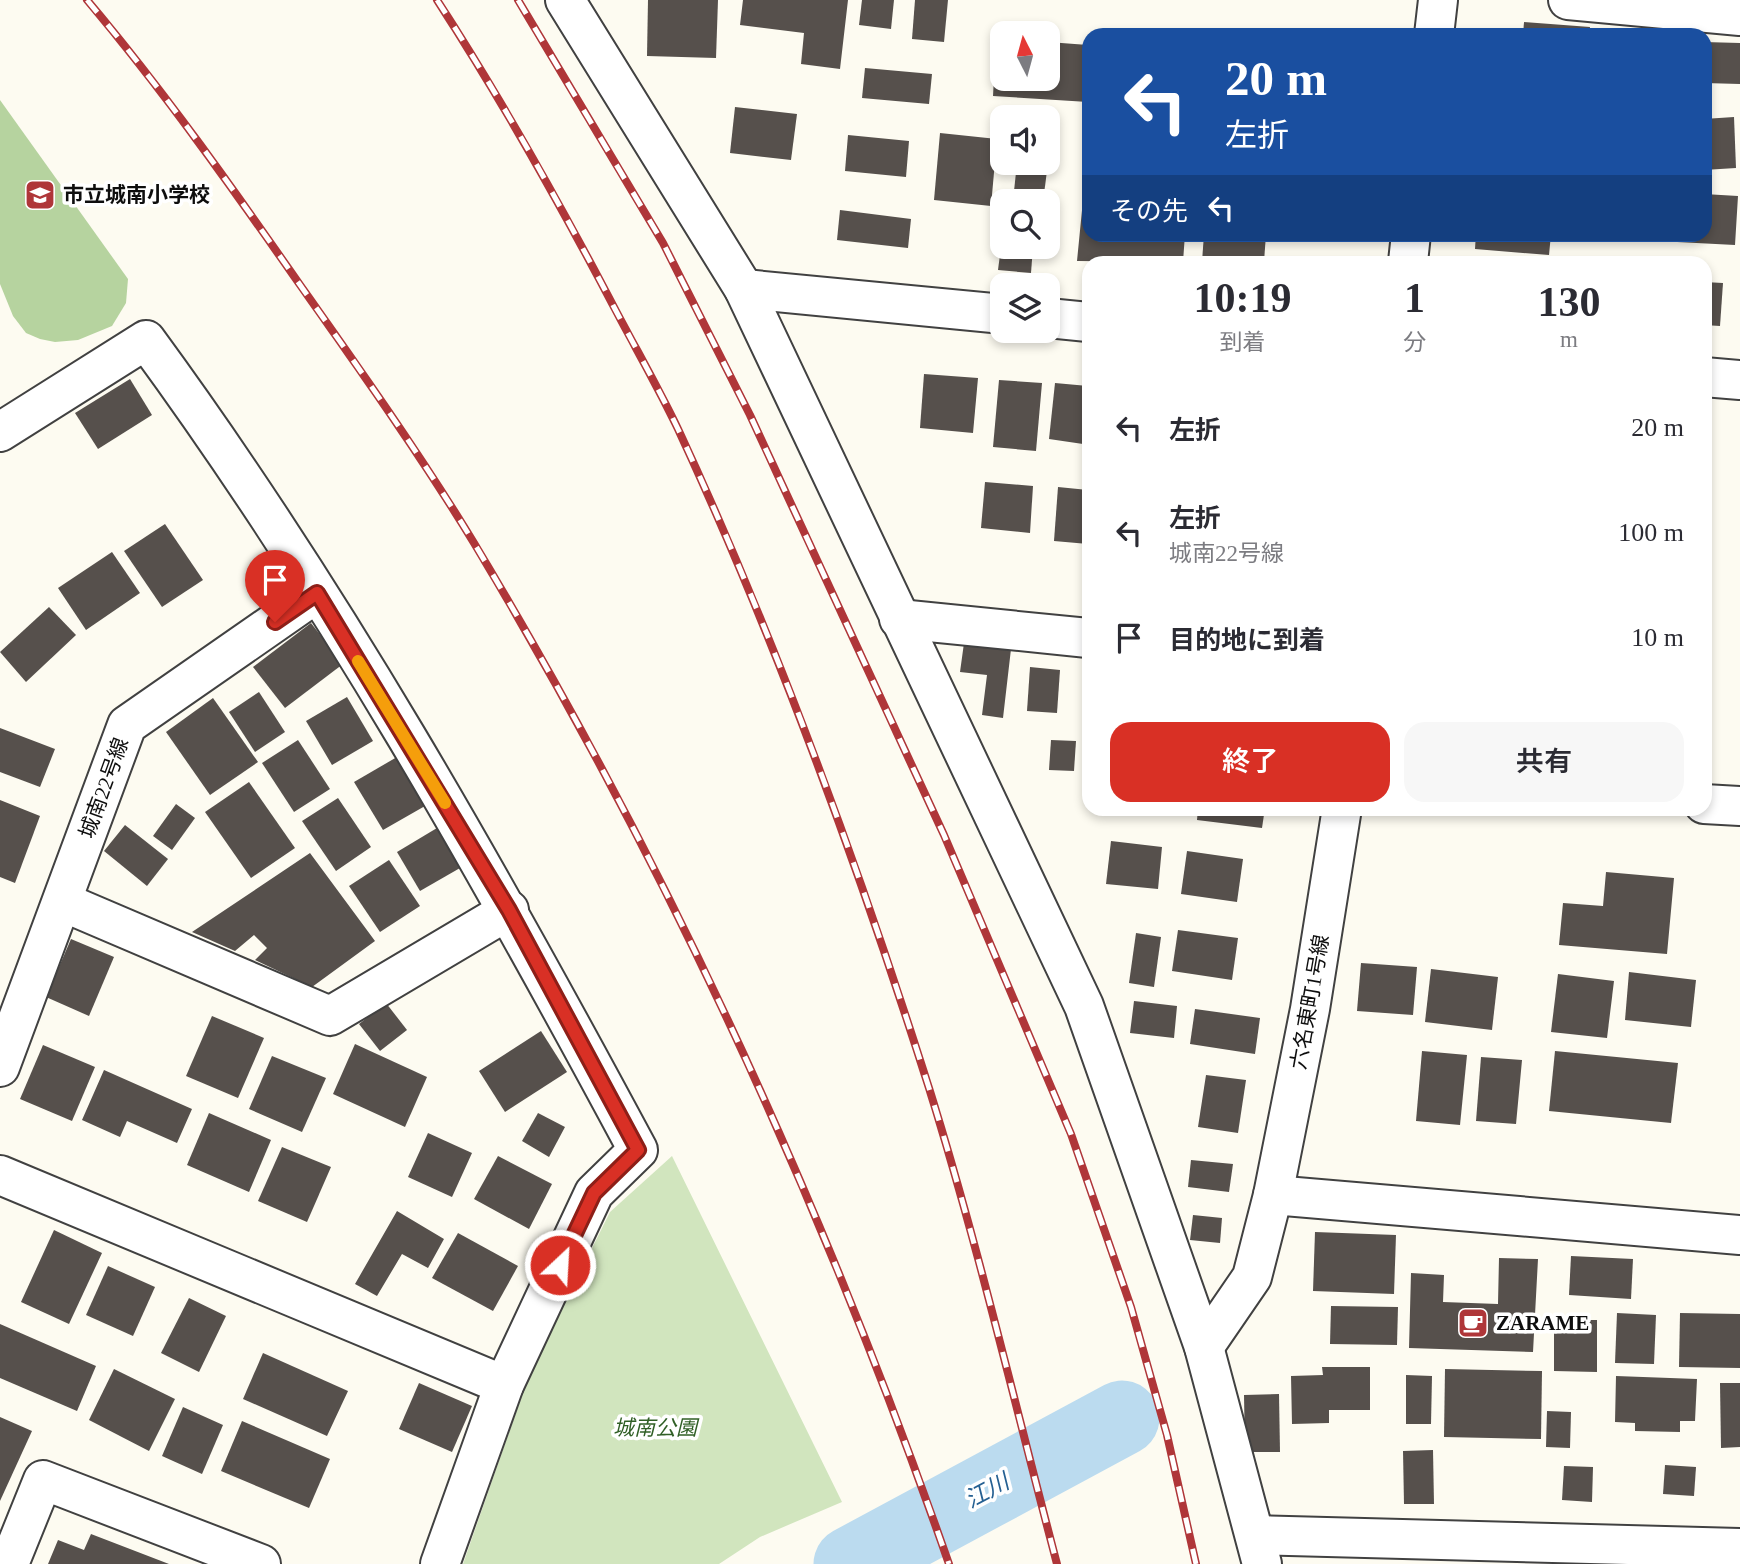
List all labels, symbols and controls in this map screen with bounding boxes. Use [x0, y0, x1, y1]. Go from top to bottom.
north arrow [990, 21, 1060, 91]
map controls [990, 21, 1060, 343]
text: 20 m [1225, 51, 1327, 106]
icon: left [1110, 56, 1201, 147]
button: sound [990, 105, 1060, 175]
text: 左折 [1225, 117, 1289, 153]
school or university icon: 市立城南小学校 [23, 178, 57, 212]
place label: 市立城南小学校 [63, 183, 210, 207]
button: search [990, 189, 1060, 259]
icon: left [1202, 189, 1240, 227]
text: その先 [1110, 197, 1188, 226]
button: layers [990, 273, 1060, 343]
text: 10:19 [1194, 275, 1292, 321]
text: 1 [1404, 275, 1425, 321]
text: 130 [1538, 279, 1601, 325]
text: m [1560, 327, 1578, 352]
text: 到着 [1220, 330, 1266, 355]
text: 分 [1403, 330, 1426, 355]
icon: left [1110, 409, 1148, 447]
text: 20 m [1631, 413, 1684, 442]
text: 左折 [1169, 416, 1221, 445]
text: 左折 [1169, 504, 1221, 533]
icon: left [1110, 514, 1148, 552]
text: 100 m [1618, 518, 1684, 547]
text: 城南22号線 [1169, 541, 1284, 566]
pin [245, 550, 305, 622]
icon: arrive [256, 561, 294, 599]
icon: arrive [1110, 619, 1148, 657]
text: 10 m [1631, 623, 1684, 652]
text: 目的地に到着 [1169, 626, 1325, 655]
button: 終了 [1110, 722, 1390, 802]
button: 共有 [1404, 722, 1684, 802]
street label: 城南22号線 [75, 735, 133, 841]
street label: 六名東町1号線 [1286, 933, 1334, 1071]
position arrow [523, 1228, 597, 1302]
cafe icon: ZARAME [1456, 1306, 1490, 1340]
place label: ZARAME [1496, 1311, 1589, 1335]
park label: 城南公園 [613, 1416, 700, 1440]
water label: 江川 [961, 1468, 1016, 1513]

